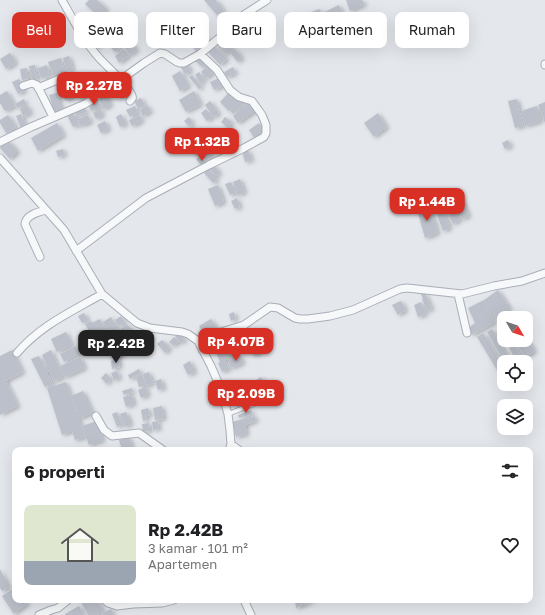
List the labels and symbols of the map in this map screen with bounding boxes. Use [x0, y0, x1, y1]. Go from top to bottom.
pin: Rp 2.27B [53, 72, 135, 106]
pin: Rp 1.32B [161, 128, 243, 162]
pin: Rp 1.44B [386, 188, 468, 222]
north arrow [497, 311, 533, 347]
pin: Rp 4.07B [195, 328, 277, 362]
pin: Rp 2.42B [75, 330, 157, 364]
pin: Rp 2.09B [205, 380, 287, 414]

